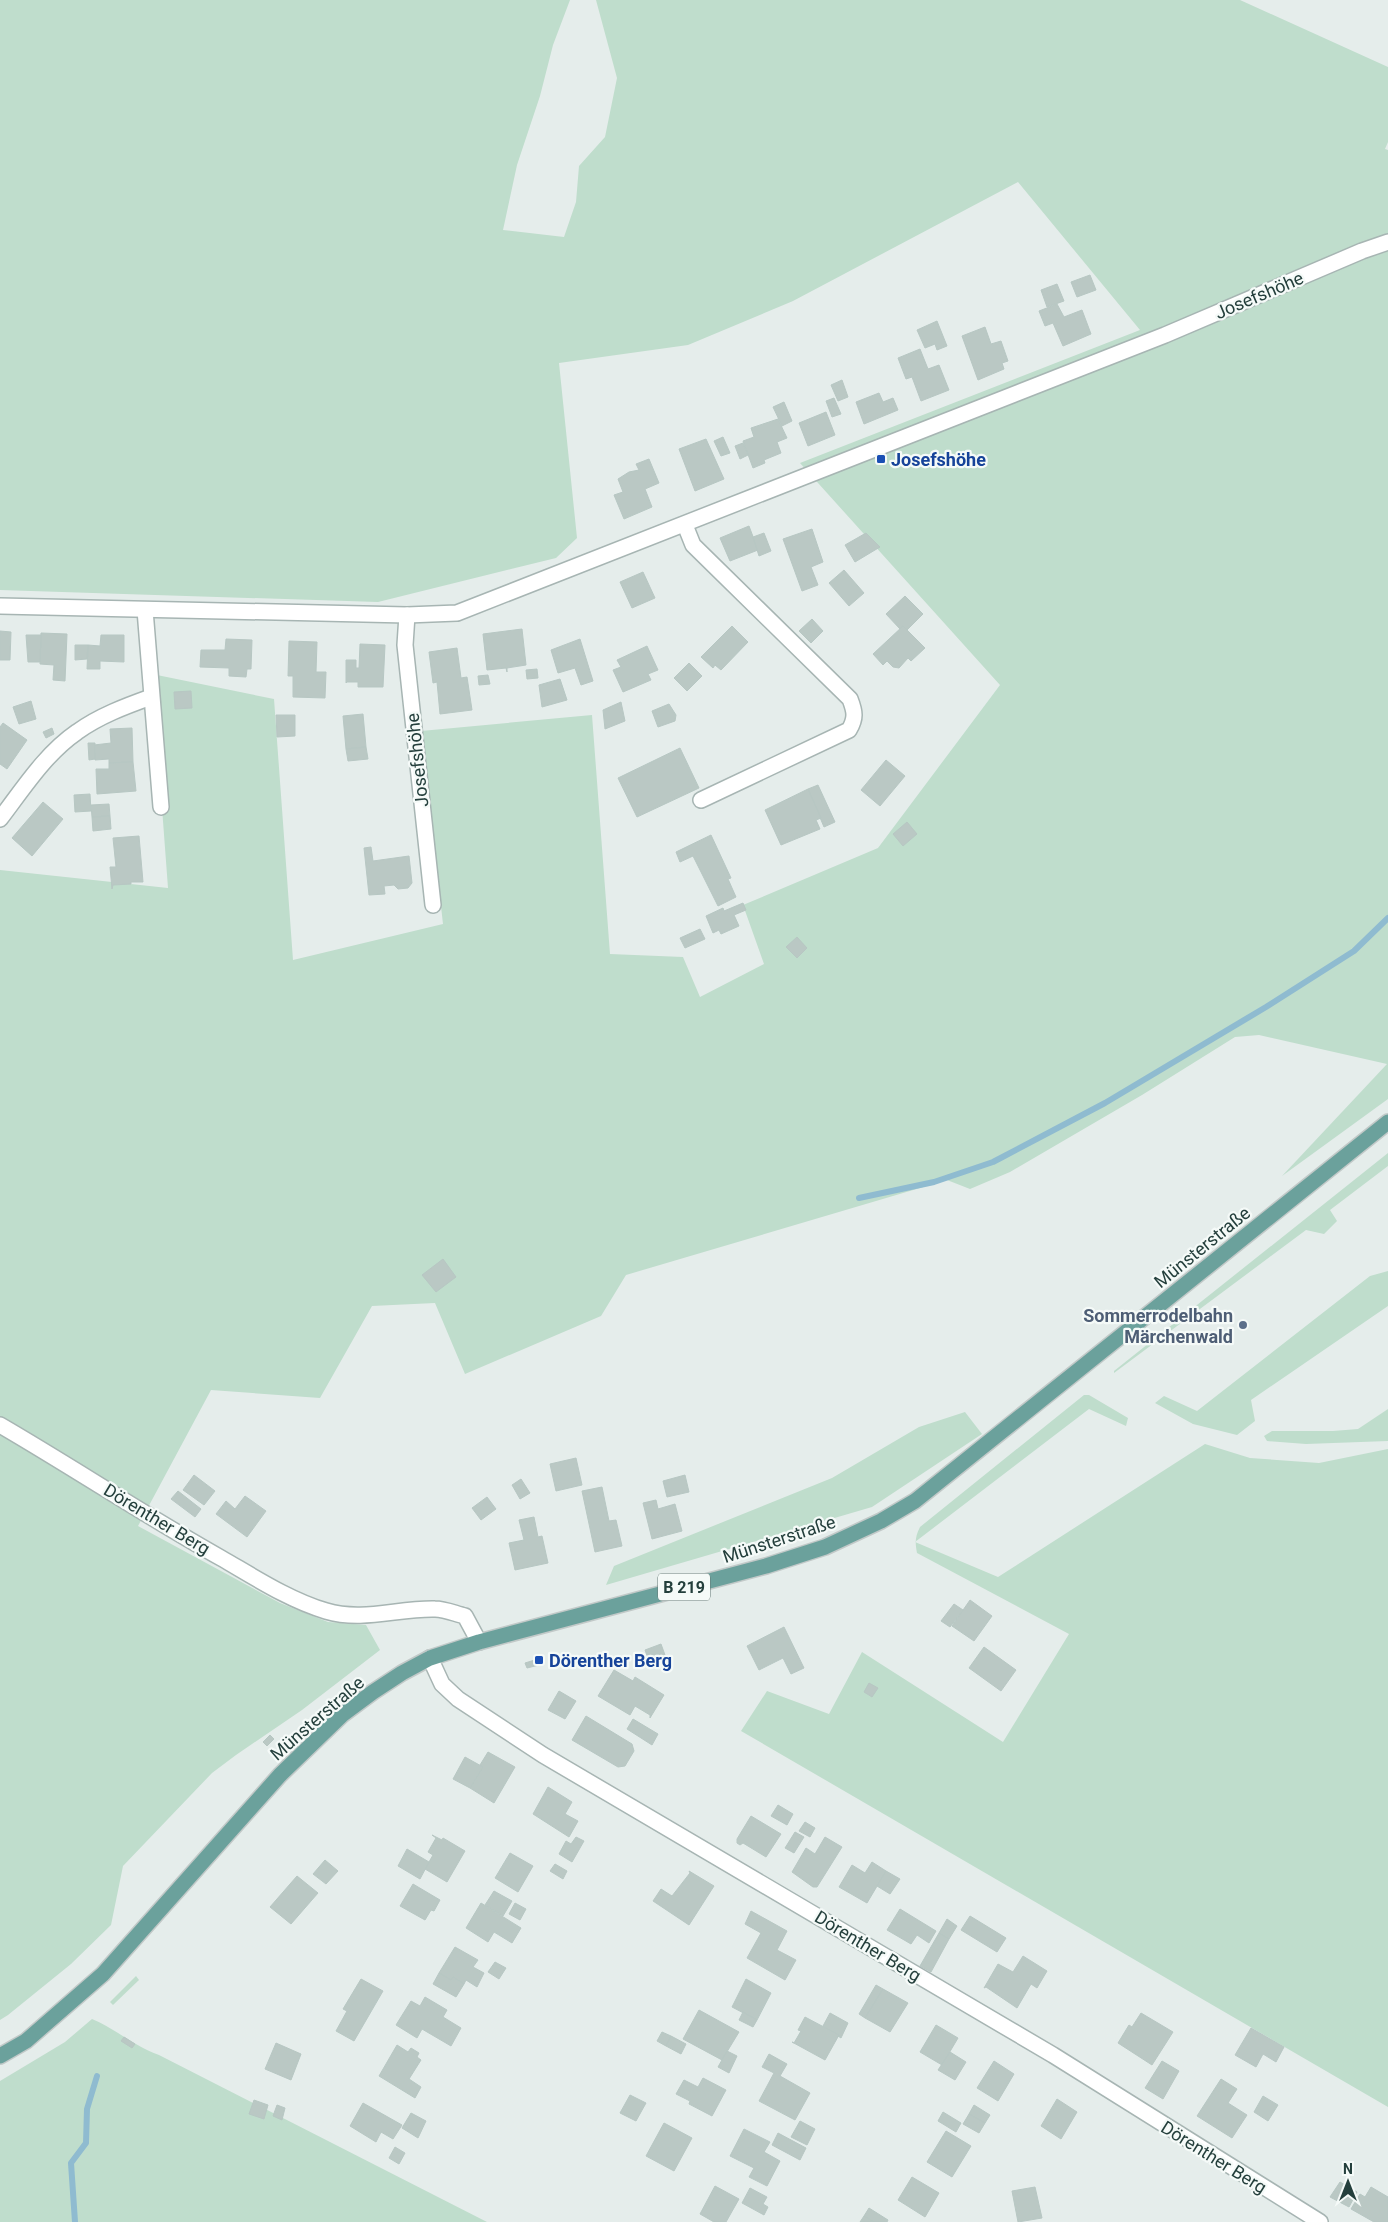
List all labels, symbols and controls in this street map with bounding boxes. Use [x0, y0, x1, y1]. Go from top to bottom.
street label: Josefshöhe [1212, 267, 1306, 323]
place label: Josefshöhe [891, 449, 986, 470]
marker: Josefshöhe [875, 453, 887, 465]
street label: Josefshöhe [402, 712, 432, 808]
street label: Münsterstraße [1150, 1202, 1254, 1292]
place label: Sommerrodelbahn Märchenwald [1083, 1305, 1233, 1347]
marker: Sommerrodelbahn Märchenwald [1237, 1319, 1249, 1331]
street label: Dörenther Berg [100, 1479, 214, 1559]
street label: Münsterstraße [720, 1511, 838, 1567]
road number: B 219 [658, 1574, 710, 1600]
place label: Dörenther Berg [549, 1650, 672, 1671]
marker: Dörenther Berg [533, 1654, 545, 1666]
street label: Münsterstraße [266, 1672, 368, 1764]
street label: Dörenther Berg [811, 1906, 925, 1986]
street label: Dörenther Berg [1157, 2116, 1271, 2198]
north arrow [1323, 2157, 1373, 2207]
text: N [1343, 2161, 1353, 2177]

